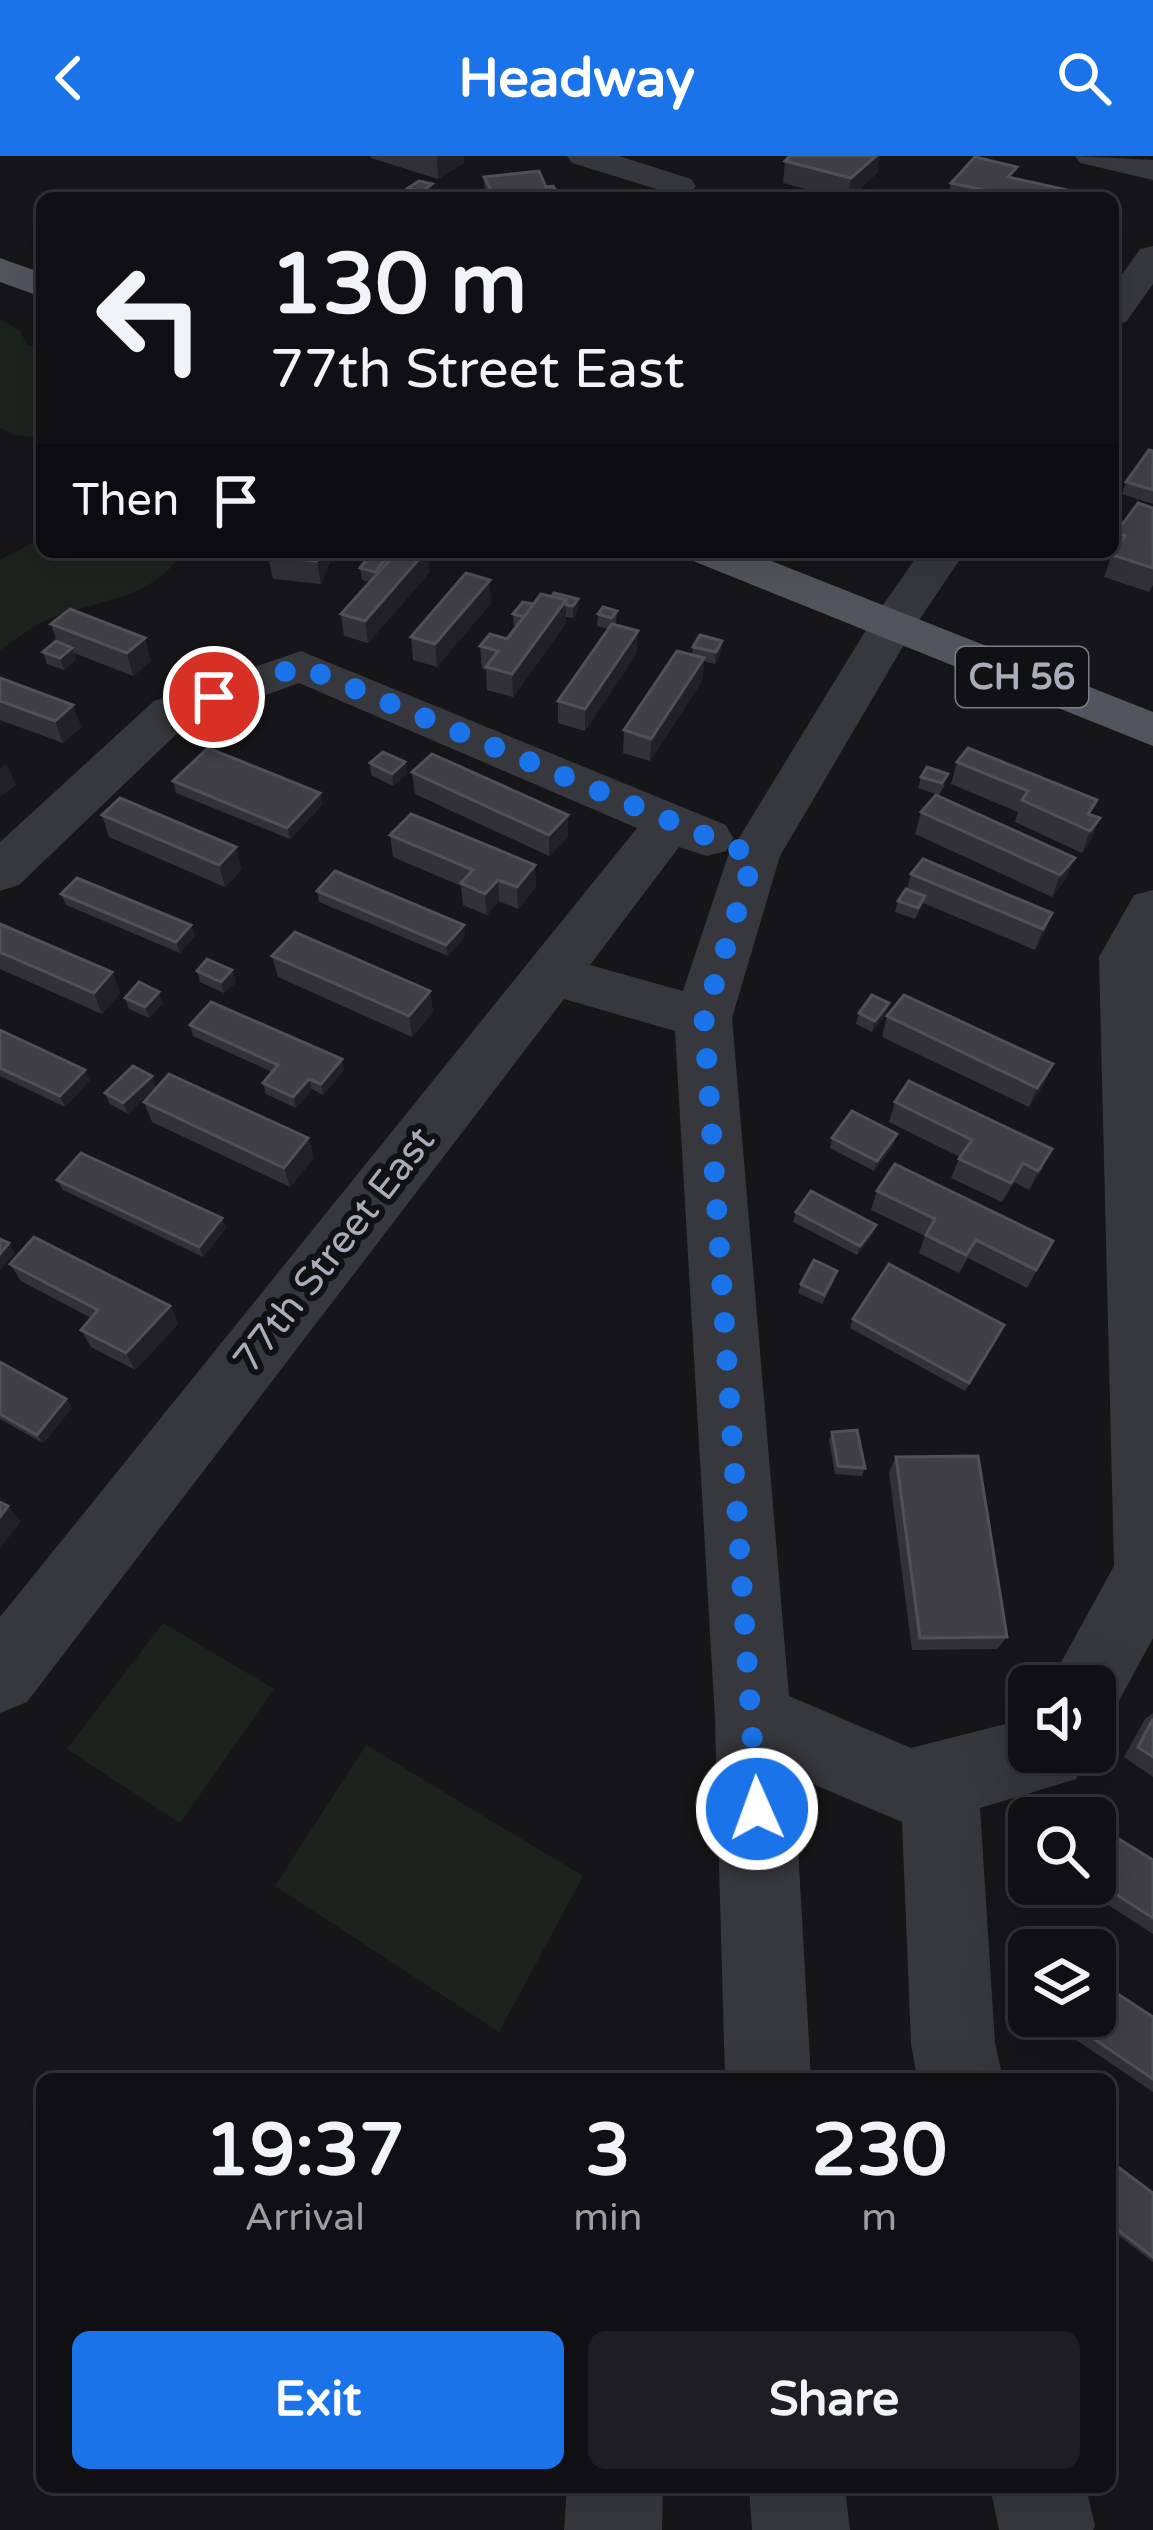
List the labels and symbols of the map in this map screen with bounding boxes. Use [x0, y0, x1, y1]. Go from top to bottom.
pin [163, 646, 265, 748]
road number: CH 56 [956, 647, 1088, 707]
street label: 77th Street East [223, 1118, 445, 1382]
position arrow [694, 1746, 820, 1872]

